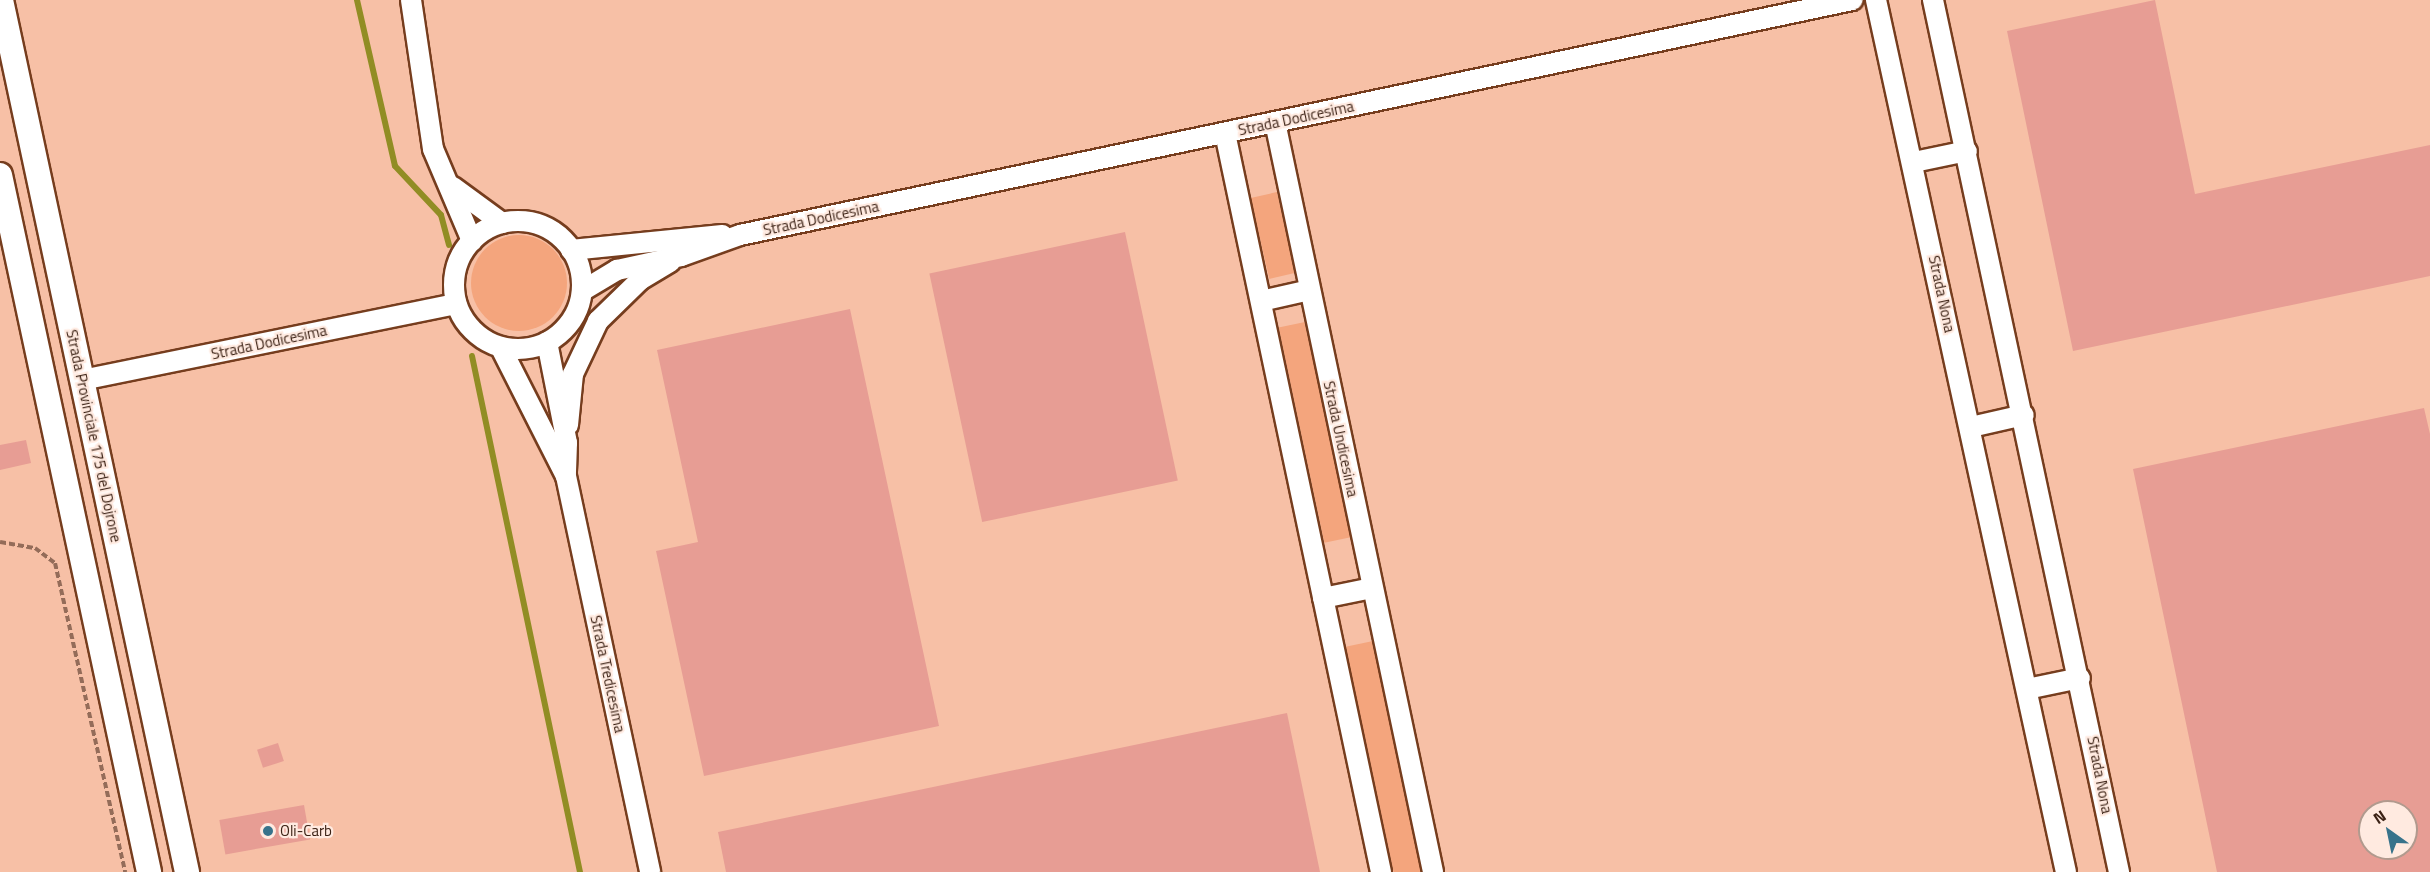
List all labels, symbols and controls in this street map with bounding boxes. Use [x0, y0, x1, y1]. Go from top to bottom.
street label: Strada Dodicesima [1236, 97, 1356, 139]
street label: Strada Dodicesima [761, 197, 881, 239]
street label: Strada Nona [1925, 254, 1959, 334]
street label: Strada Dodicesima [209, 321, 329, 363]
street label: Strada Provinciale 175 del Dojrone [63, 328, 125, 544]
street label: Strada Undicesima [1320, 379, 1362, 499]
street label: Strada Tredicesima [587, 614, 629, 734]
street label: Strada Nona [2084, 735, 2116, 815]
north arrow [2358, 800, 2418, 860]
text: N [2368, 803, 2390, 830]
place label: Oli-Carb [280, 822, 332, 840]
marker: Oli-Carb [261, 824, 275, 838]

